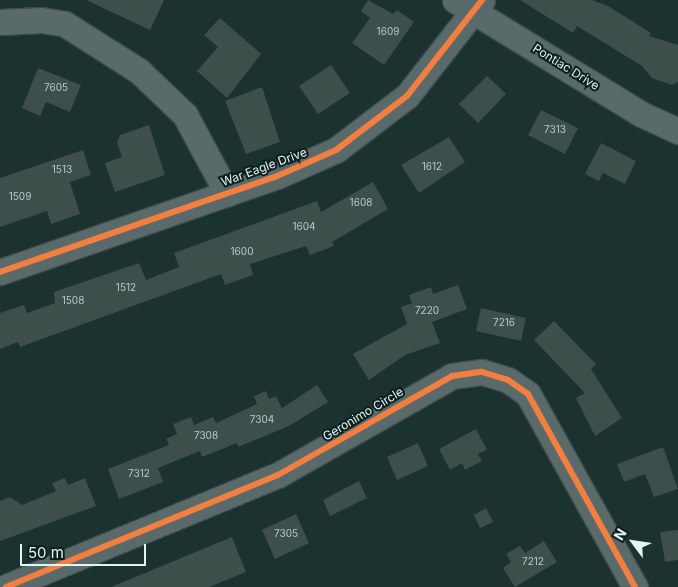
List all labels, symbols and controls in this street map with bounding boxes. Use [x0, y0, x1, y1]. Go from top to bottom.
house number: 1609 [377, 26, 399, 38]
street label: Pontiac Drive [530, 41, 602, 93]
house number: 7605 [44, 82, 68, 94]
house number: 7313 [544, 124, 566, 136]
street label: War Eagle Drive [219, 145, 309, 189]
house number: 1612 [422, 161, 442, 173]
house number: 1513 [52, 164, 72, 176]
house number: 1509 [9, 191, 31, 203]
house number: 1608 [350, 197, 372, 209]
house number: 1604 [292, 221, 316, 233]
house number: 1600 [231, 246, 253, 258]
house number: 1512 [116, 282, 136, 294]
house number: 1508 [62, 295, 84, 307]
house number: 7220 [415, 305, 439, 317]
house number: 7216 [493, 317, 515, 329]
street label: Geronimo Circle [320, 384, 406, 444]
house number: 7304 [250, 414, 274, 426]
house number: 7308 [194, 430, 218, 442]
house number: 7312 [128, 468, 150, 480]
north arrow [608, 517, 658, 567]
text: N [610, 525, 630, 543]
house number: 7305 [274, 528, 298, 540]
scale bar [22, 534, 149, 566]
text: 50 m [28, 543, 64, 562]
house number: 7212 [522, 556, 544, 568]

